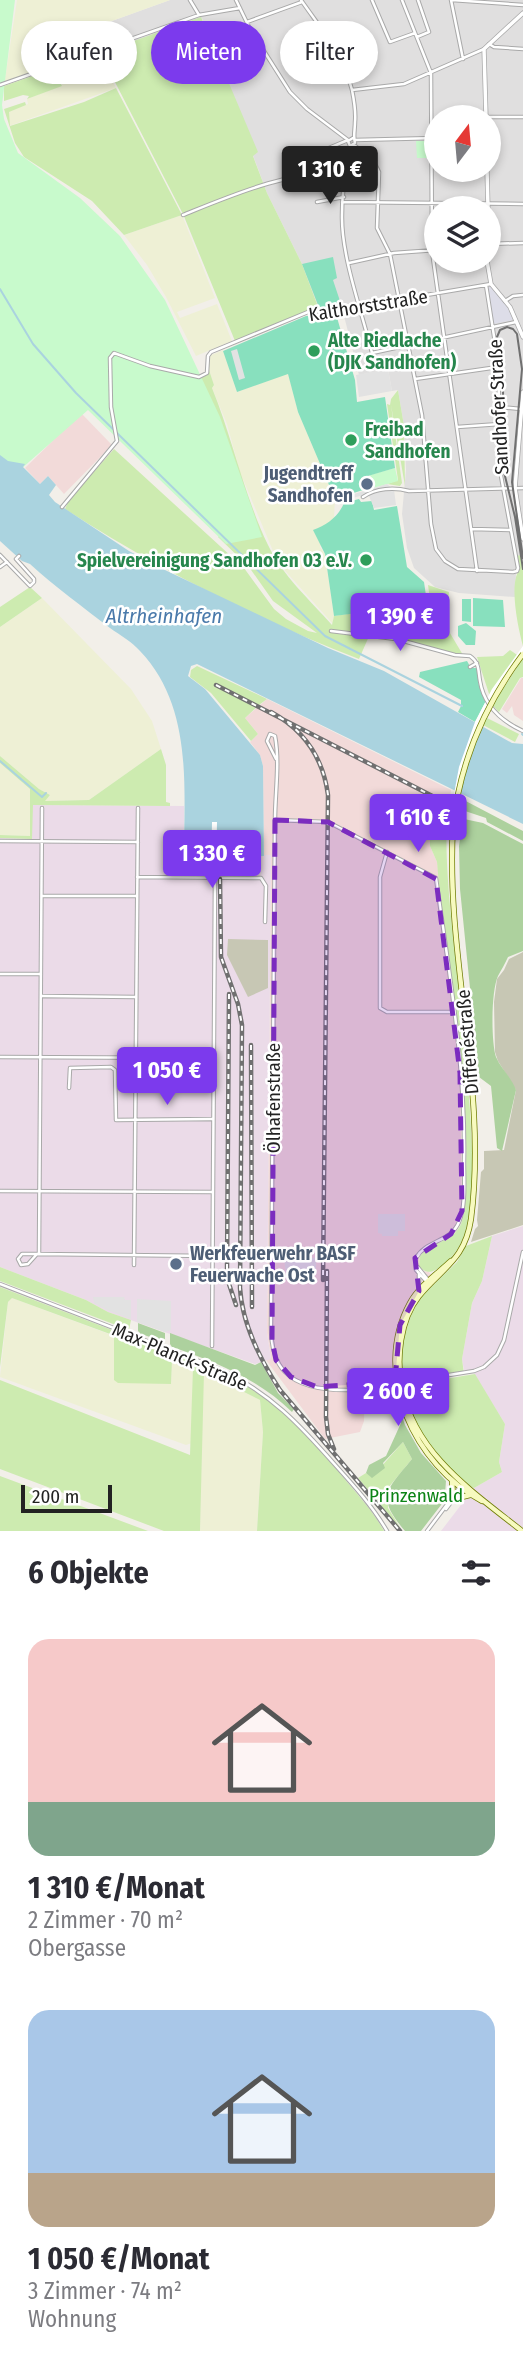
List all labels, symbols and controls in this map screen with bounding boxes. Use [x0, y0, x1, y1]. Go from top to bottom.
chip: Kaufen [21, 21, 137, 84]
chip: Mieten [151, 21, 266, 84]
chip: Filter [280, 21, 378, 84]
north arrow [424, 105, 500, 182]
map controls [424, 105, 501, 273]
pin: 1 310 € [265, 146, 395, 206]
text: 1 310 € [298, 155, 362, 183]
button: layers [424, 196, 501, 273]
street label: Kalthorststraße [307, 285, 429, 326]
place label: Alte Riedlache (DJK Sandhofen) [327, 329, 457, 374]
street label: Sandhofer Straße [483, 339, 514, 475]
marker: Alte Riedlache (DJK Sandhofen) [306, 343, 322, 359]
place label: Freibad Sandhofen [365, 418, 450, 463]
marker: Freibad Sandhofen [343, 432, 359, 448]
place label: Jugendtreff Sandhofen [262, 462, 355, 507]
marker: Jugendtreff Sandhofen [359, 476, 375, 492]
place label: Spielvereinigung Sandhofen 03 e.V. [77, 549, 352, 572]
marker: Spielvereinigung Sandhofen 03 e.V. [358, 552, 374, 568]
pin: 1 390 € [335, 594, 465, 653]
text: 1 390 € [367, 602, 433, 630]
water label: Altrheinhafen [105, 603, 222, 629]
pin: 1 610 € [353, 794, 483, 854]
text: 1 610 € [386, 803, 450, 831]
pin: 1 330 € [147, 830, 277, 890]
text: 1 330 € [179, 839, 245, 867]
street label: Diffenéstraße [451, 989, 484, 1095]
street label: Ölhafenstraße [262, 1043, 285, 1153]
pin: 1 050 € [102, 1048, 232, 1107]
text: 1 050 € [133, 1056, 201, 1084]
place label: Werkfeuerwehr BASF Feuerwache Ost [190, 1242, 356, 1287]
marker: Werkfeuerwehr BASF Feuerwache Ost [168, 1256, 184, 1272]
street label: Max-Planck-Straße [109, 1318, 251, 1395]
pin: 2 600 € [333, 1368, 463, 1428]
text: 2 600 € [363, 1377, 433, 1405]
scale bar [21, 1482, 112, 1514]
park label: Prinzenwald [369, 1484, 463, 1507]
text: 200 m [32, 1485, 79, 1508]
icon: filters [457, 1554, 495, 1592]
text: 6 Objekte [28, 1555, 149, 1591]
icon: home [199, 1685, 325, 1811]
text: 1 310 €/Monat [28, 1870, 205, 1906]
text: 2 Zimmer · 70 m² [28, 1906, 183, 1934]
text: Obergasse [28, 1934, 126, 1962]
icon: home [199, 2056, 325, 2182]
text: 1 050 €/Monat [28, 2241, 210, 2277]
text: 3 Zimmer · 74 m² [28, 2277, 182, 2305]
text: Wohnung [28, 2305, 116, 2333]

